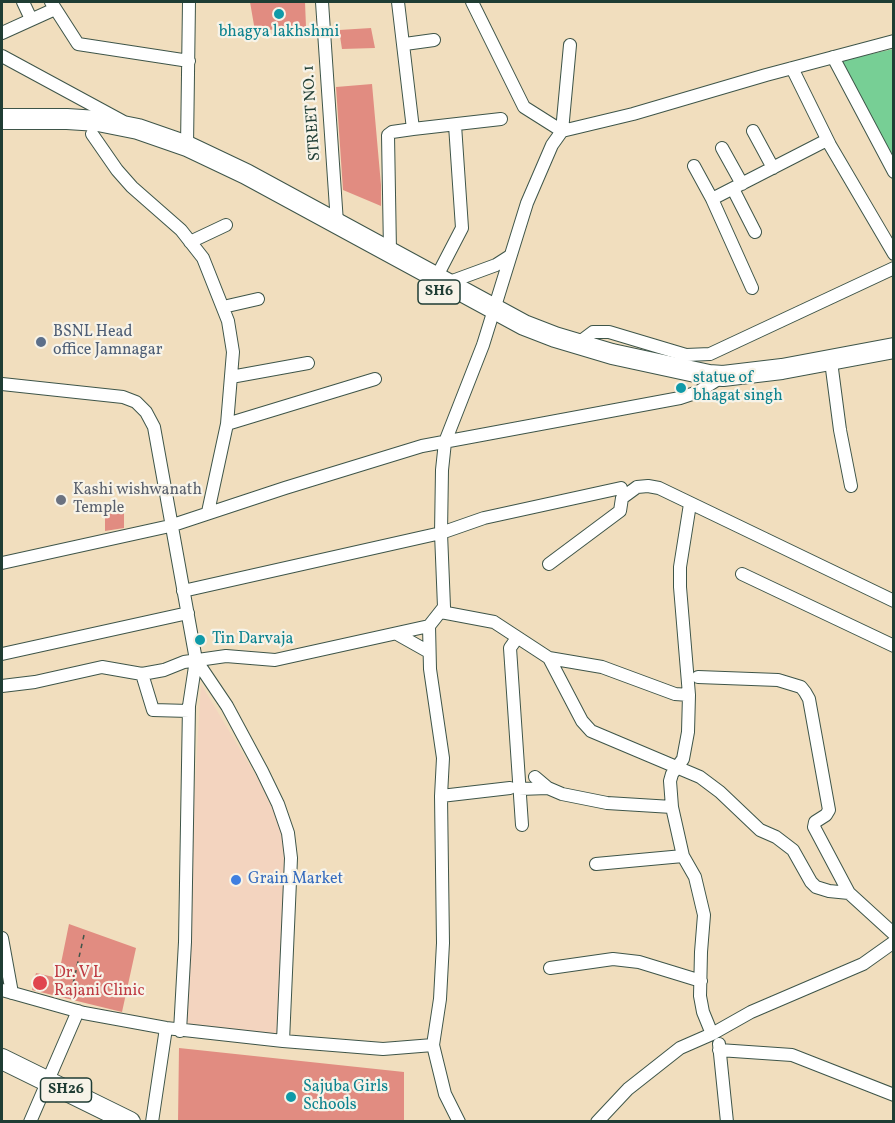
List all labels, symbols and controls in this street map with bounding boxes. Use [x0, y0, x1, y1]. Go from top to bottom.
marker: bhagya lakhshmi [272, 7, 286, 21]
place label: bhagya lakhshmi [219, 23, 339, 43]
street label: STREET NO. 1 [300, 64, 326, 162]
road number: SH6 [418, 280, 460, 304]
place label: BSNL Head office Jamnagar [53, 323, 162, 361]
marker: BSNL Head office Jamnagar [34, 335, 48, 349]
place label: statue of bhagat singh [693, 369, 783, 407]
marker: statue of bhagat singh [674, 381, 688, 395]
place label: Kashi wishwanath Temple [73, 481, 202, 519]
marker: Kashi wishwanath Temple [54, 493, 68, 507]
place label: Tin Darvaja [212, 630, 293, 650]
marker: Tin Darvaja [193, 633, 207, 647]
place label: Grain Market [248, 870, 343, 890]
marker: Grain Market [229, 873, 243, 887]
place label: Dr. V L Rajani Clinic [54, 964, 145, 1002]
marker: Dr. V L Rajani Clinic [31, 974, 49, 992]
road number: SH26 [40, 1078, 92, 1102]
place label: Sajuba Girls Schools [303, 1078, 388, 1116]
marker: Sajuba Girls Schools [284, 1090, 298, 1104]

